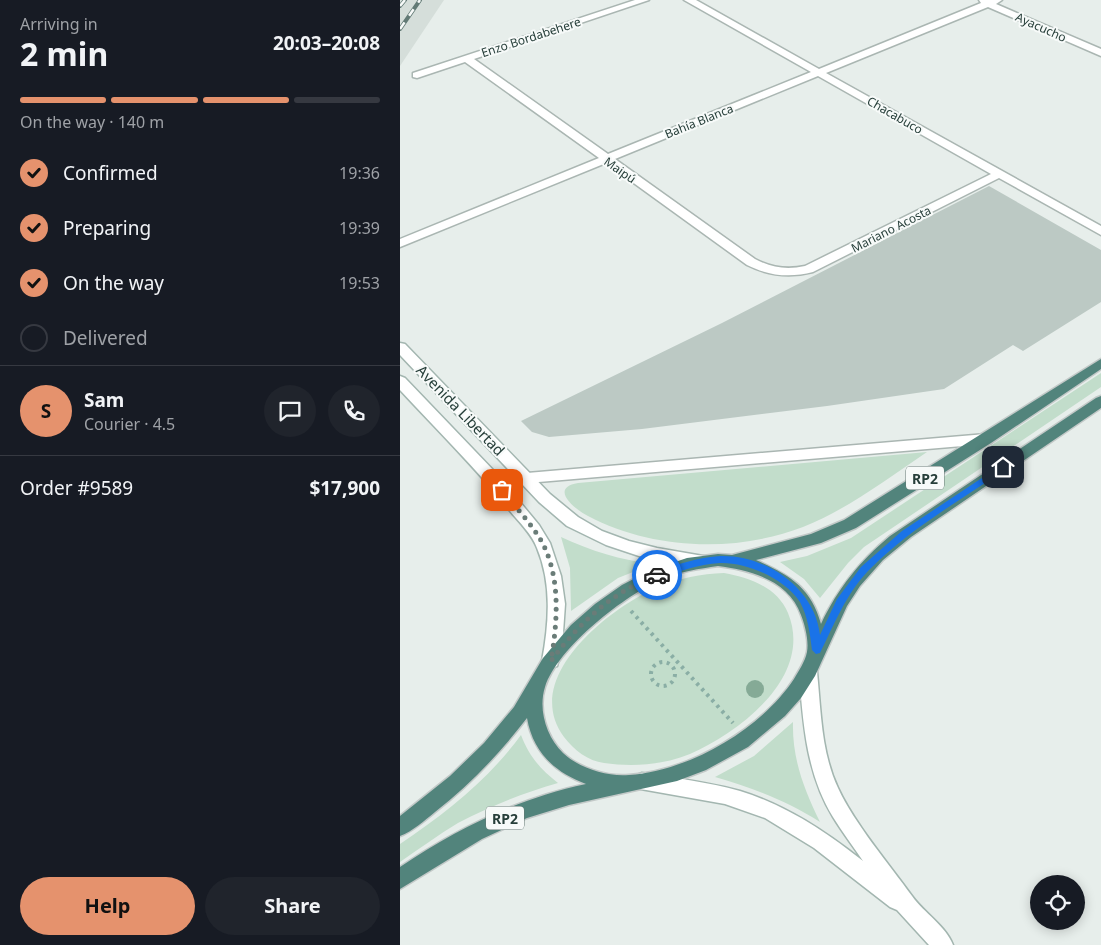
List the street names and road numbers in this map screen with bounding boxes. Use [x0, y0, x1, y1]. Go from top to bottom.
street label: Ayacucho [1013, 8, 1069, 46]
street label: Enzo Bordabehere [479, 13, 583, 61]
street label: Chacabuco [864, 92, 926, 138]
street label: Bahía Blanca [662, 100, 736, 142]
street label: Maipú [601, 153, 639, 187]
street label: Mariano Acosta [848, 202, 934, 256]
street label: Avenida Libertad [412, 360, 510, 460]
road number: RP2 [906, 466, 944, 489]
road number: RP2 [486, 806, 524, 830]

